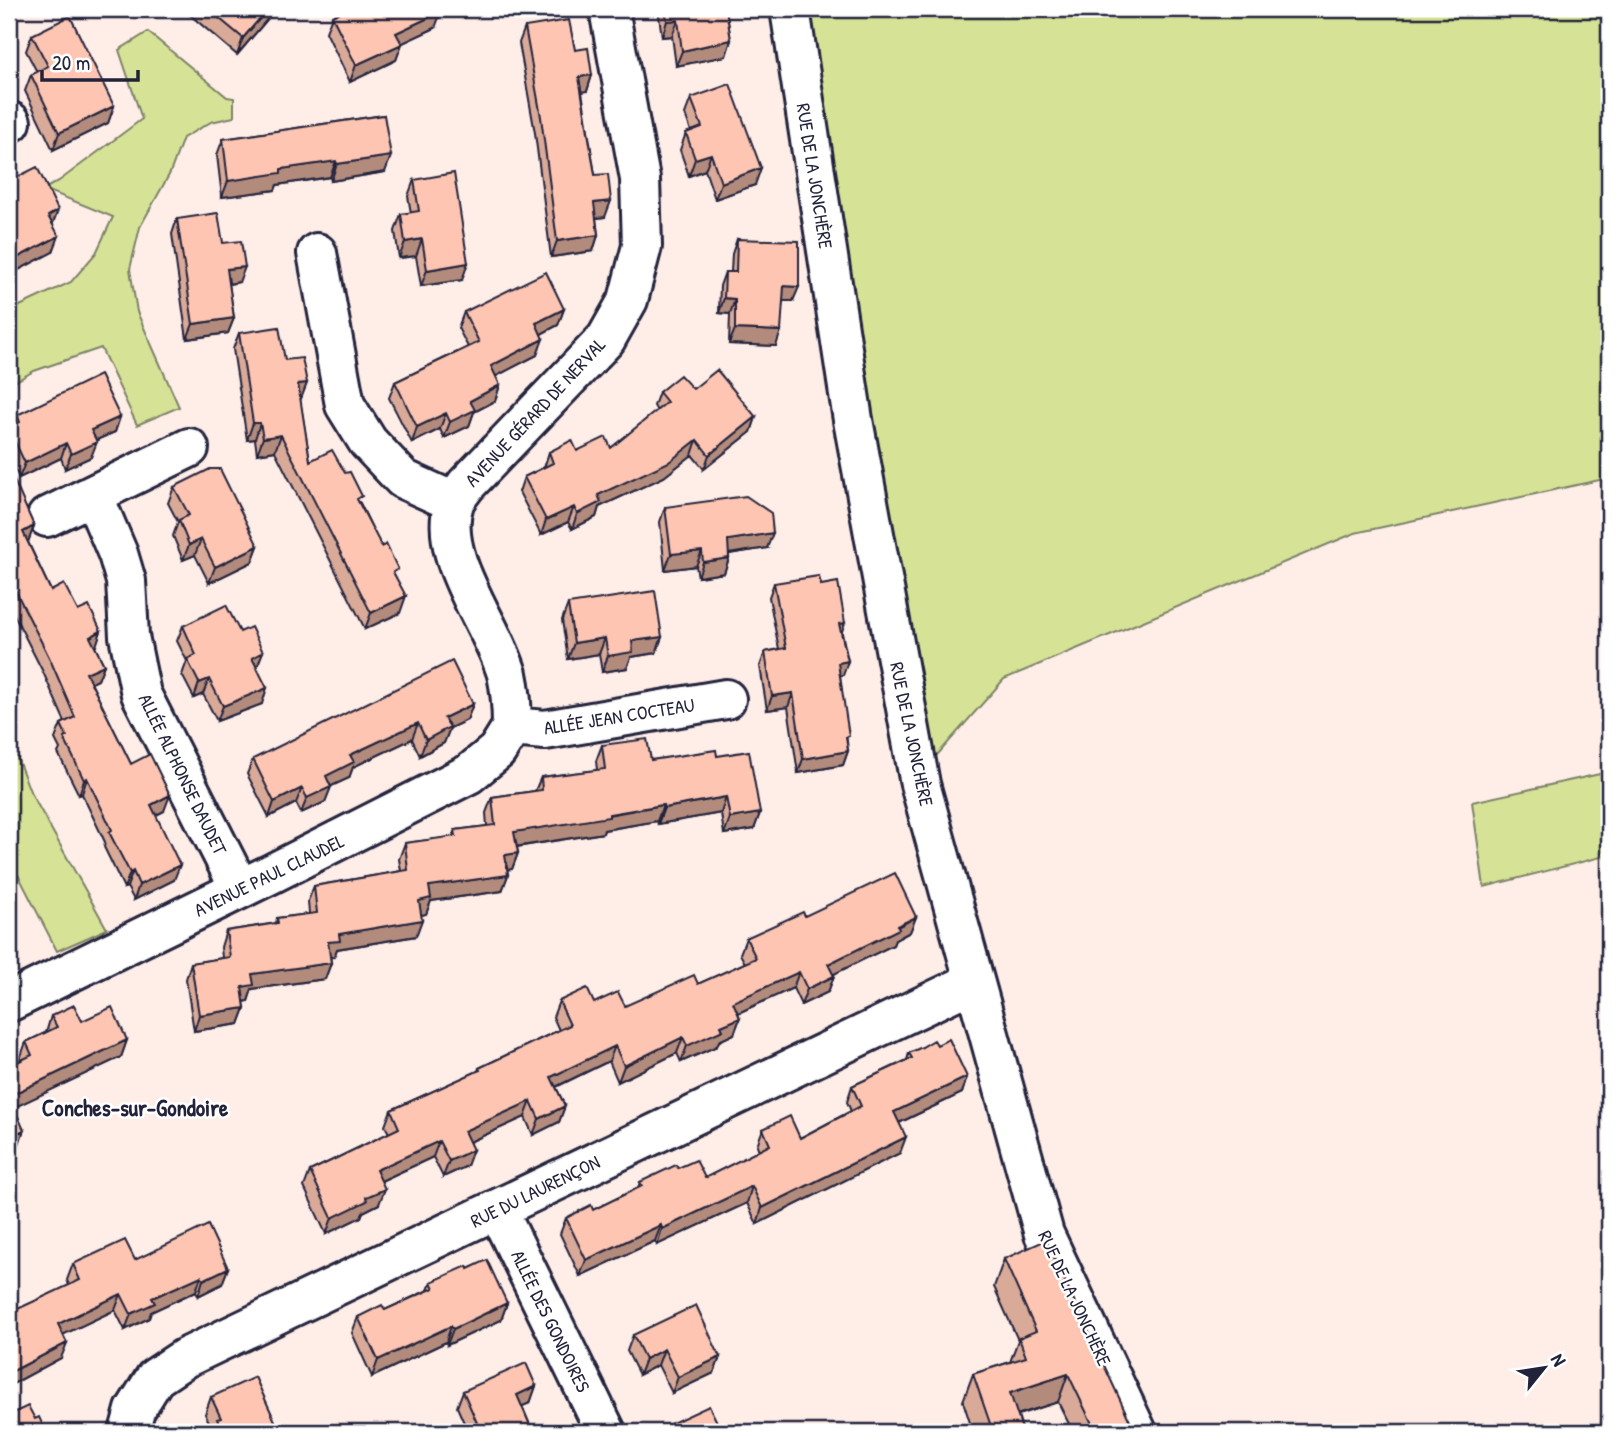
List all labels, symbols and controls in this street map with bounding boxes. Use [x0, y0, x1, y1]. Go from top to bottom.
scale bar [42, 38, 138, 82]
text: 20 m [52, 48, 90, 77]
street label: RUE DE LA JONCHÈRE [791, 101, 839, 251]
street label: AVENUE GÉRARD DE NERVAL [459, 332, 611, 492]
street label: RUE DE LA JONCHÈRE [884, 660, 940, 809]
street label: ALLÉE ALPHONSE DAUDET [133, 689, 234, 860]
street label: ALLÉE JEAN COCTEAU [542, 691, 696, 741]
street label: AVENUE PAUL CLAUDEL [190, 827, 348, 923]
district label: Conches-sur-Gondoire [42, 1092, 229, 1123]
street label: RUE DU LAURENÇON [466, 1148, 604, 1234]
street label: RUE DE LA JONCHÈRE [1032, 1226, 1118, 1371]
street label: ALLÉE DES GONDOIRES [505, 1246, 597, 1396]
north arrow [1510, 1332, 1580, 1402]
text: N [1545, 1349, 1573, 1370]

